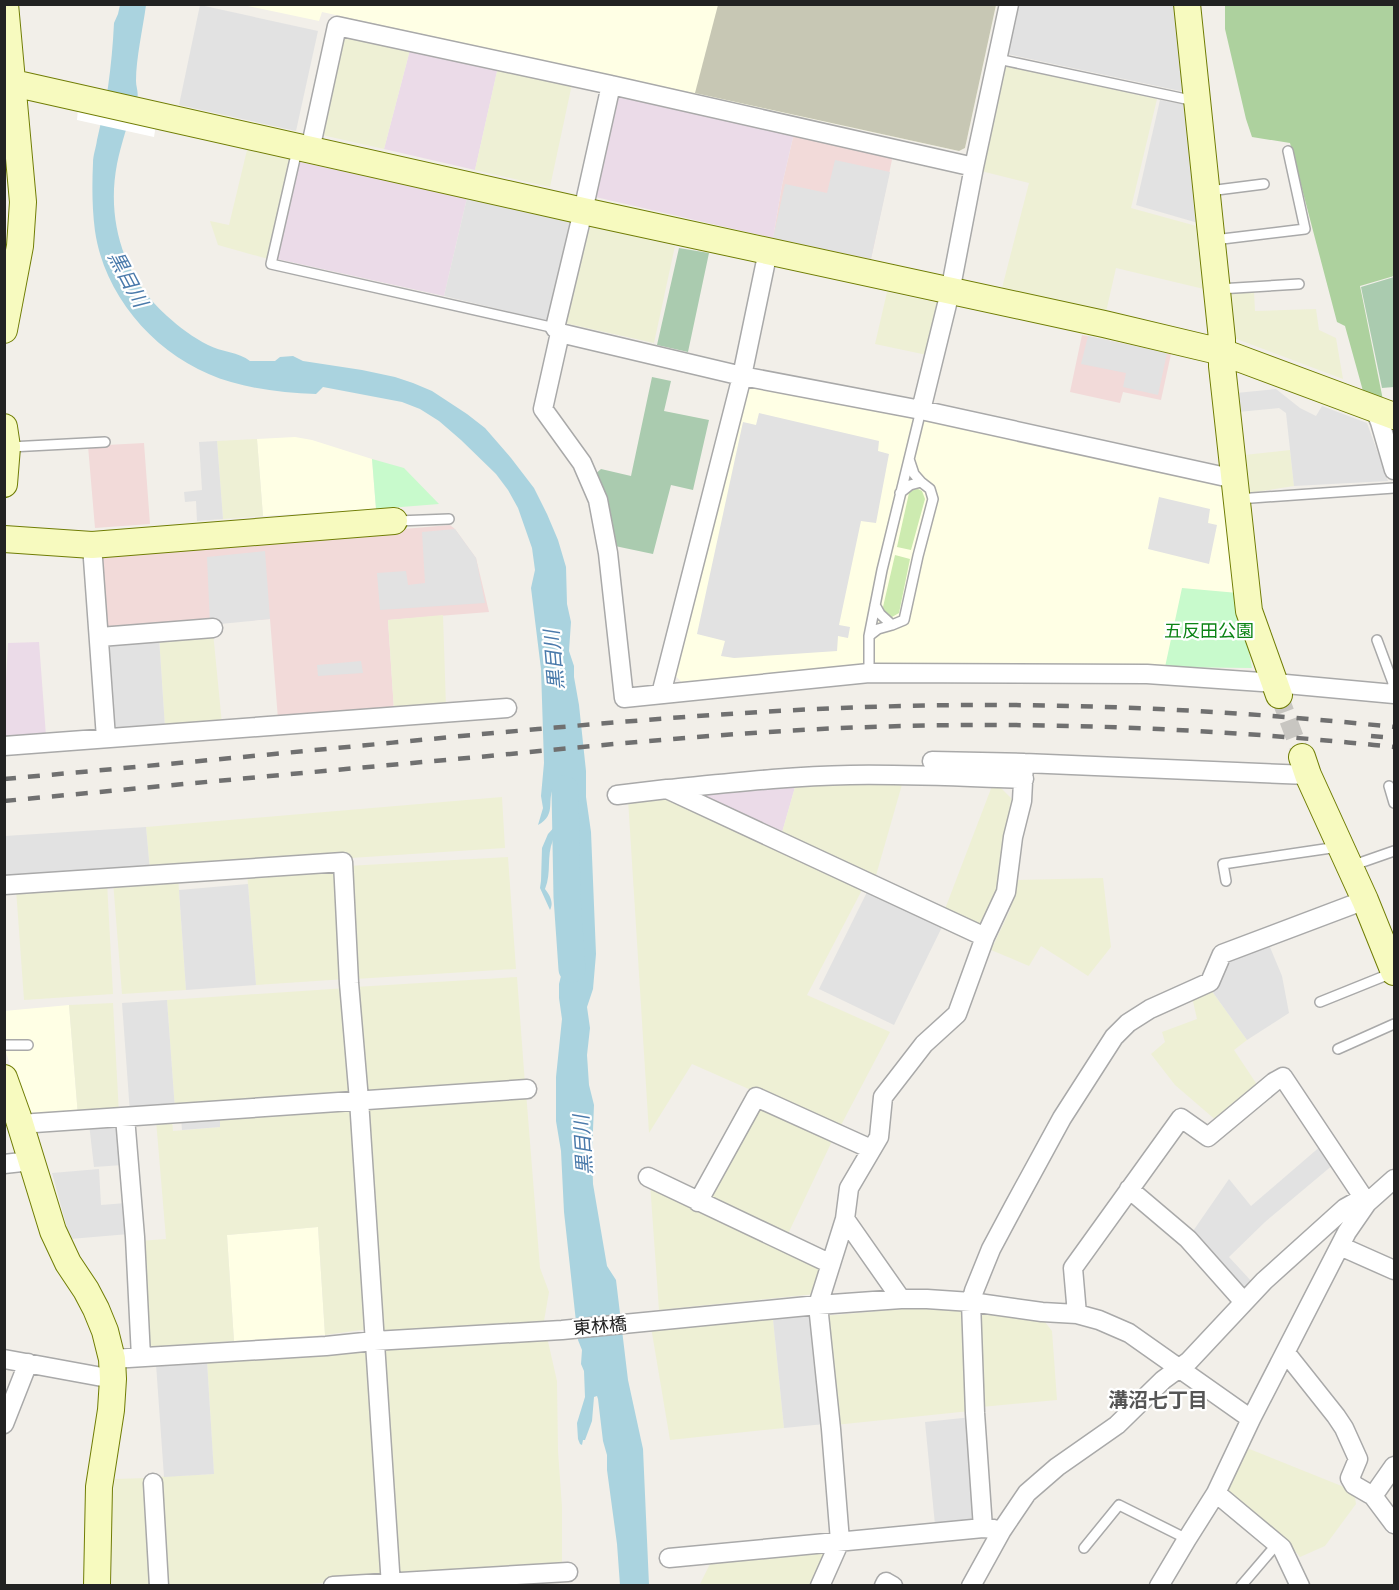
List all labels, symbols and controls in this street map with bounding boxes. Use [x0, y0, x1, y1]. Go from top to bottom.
water label: 黒目川 [101, 247, 153, 314]
park label: 五反田公園 [1164, 621, 1254, 644]
water label: 黒目川 [540, 627, 572, 691]
water label: 黒目川 [570, 1112, 600, 1176]
street label: 東林橋 [572, 1314, 628, 1341]
district label: 溝沼七丁目 [1108, 1389, 1208, 1415]

